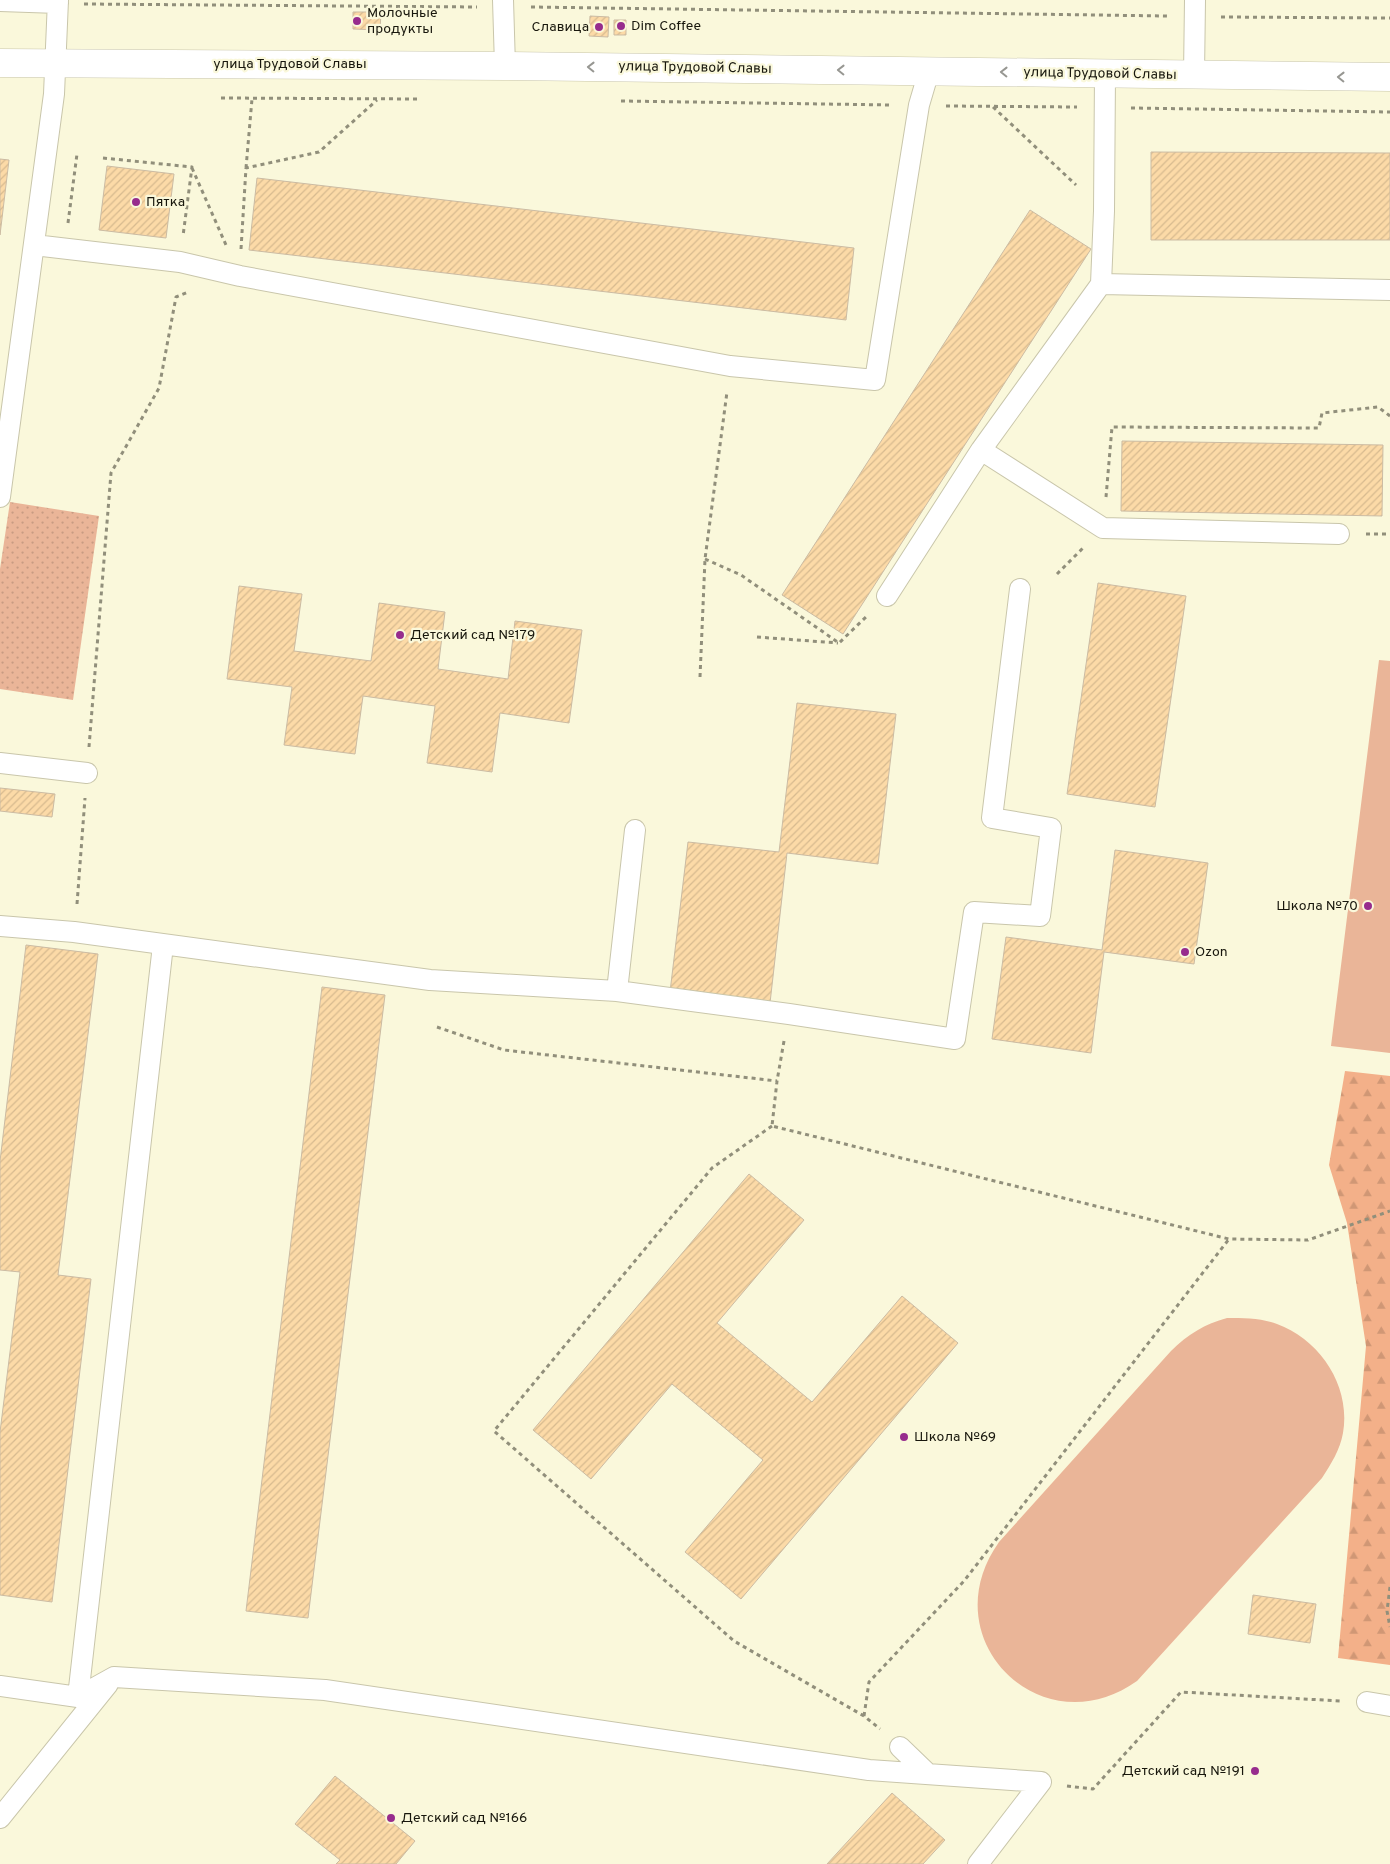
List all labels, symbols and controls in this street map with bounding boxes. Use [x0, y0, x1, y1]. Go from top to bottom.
place label: Молочные продукты [367, 5, 438, 38]
marker: Молочные продукты [351, 15, 363, 27]
place label: Dim Coffee [631, 18, 701, 35]
place label: Славица [532, 19, 589, 36]
marker: Dim Coffee [615, 20, 627, 32]
marker: Славица [593, 21, 605, 33]
street label: улица Трудовой Славы [213, 56, 367, 73]
street label: улица Трудовой Славы [618, 58, 772, 78]
one-way arrow [587, 62, 595, 72]
street label: улица Трудовой Славы [1023, 64, 1177, 84]
one-way arrow [837, 65, 845, 75]
one-way arrow [1000, 67, 1008, 78]
one-way arrow [1337, 72, 1345, 82]
place label: Пятка [146, 194, 185, 211]
marker: Пятка [130, 196, 142, 208]
place label: Детский сад №179 [410, 627, 535, 644]
marker: Детский сад №179 [394, 629, 406, 641]
place label: Школа №70 [1276, 898, 1358, 915]
marker: Школа №70 [1362, 900, 1374, 912]
place label: Ozon [1195, 944, 1228, 961]
marker: Ozon [1179, 946, 1191, 958]
place label: Школа №69 [914, 1429, 996, 1446]
marker: Школа №69 [898, 1431, 910, 1443]
place label: Детский сад №191 [1122, 1763, 1245, 1780]
marker: Детский сад №191 [1249, 1765, 1261, 1777]
place label: Детский сад №166 [401, 1810, 527, 1827]
marker: Детский сад №166 [385, 1812, 397, 1824]

